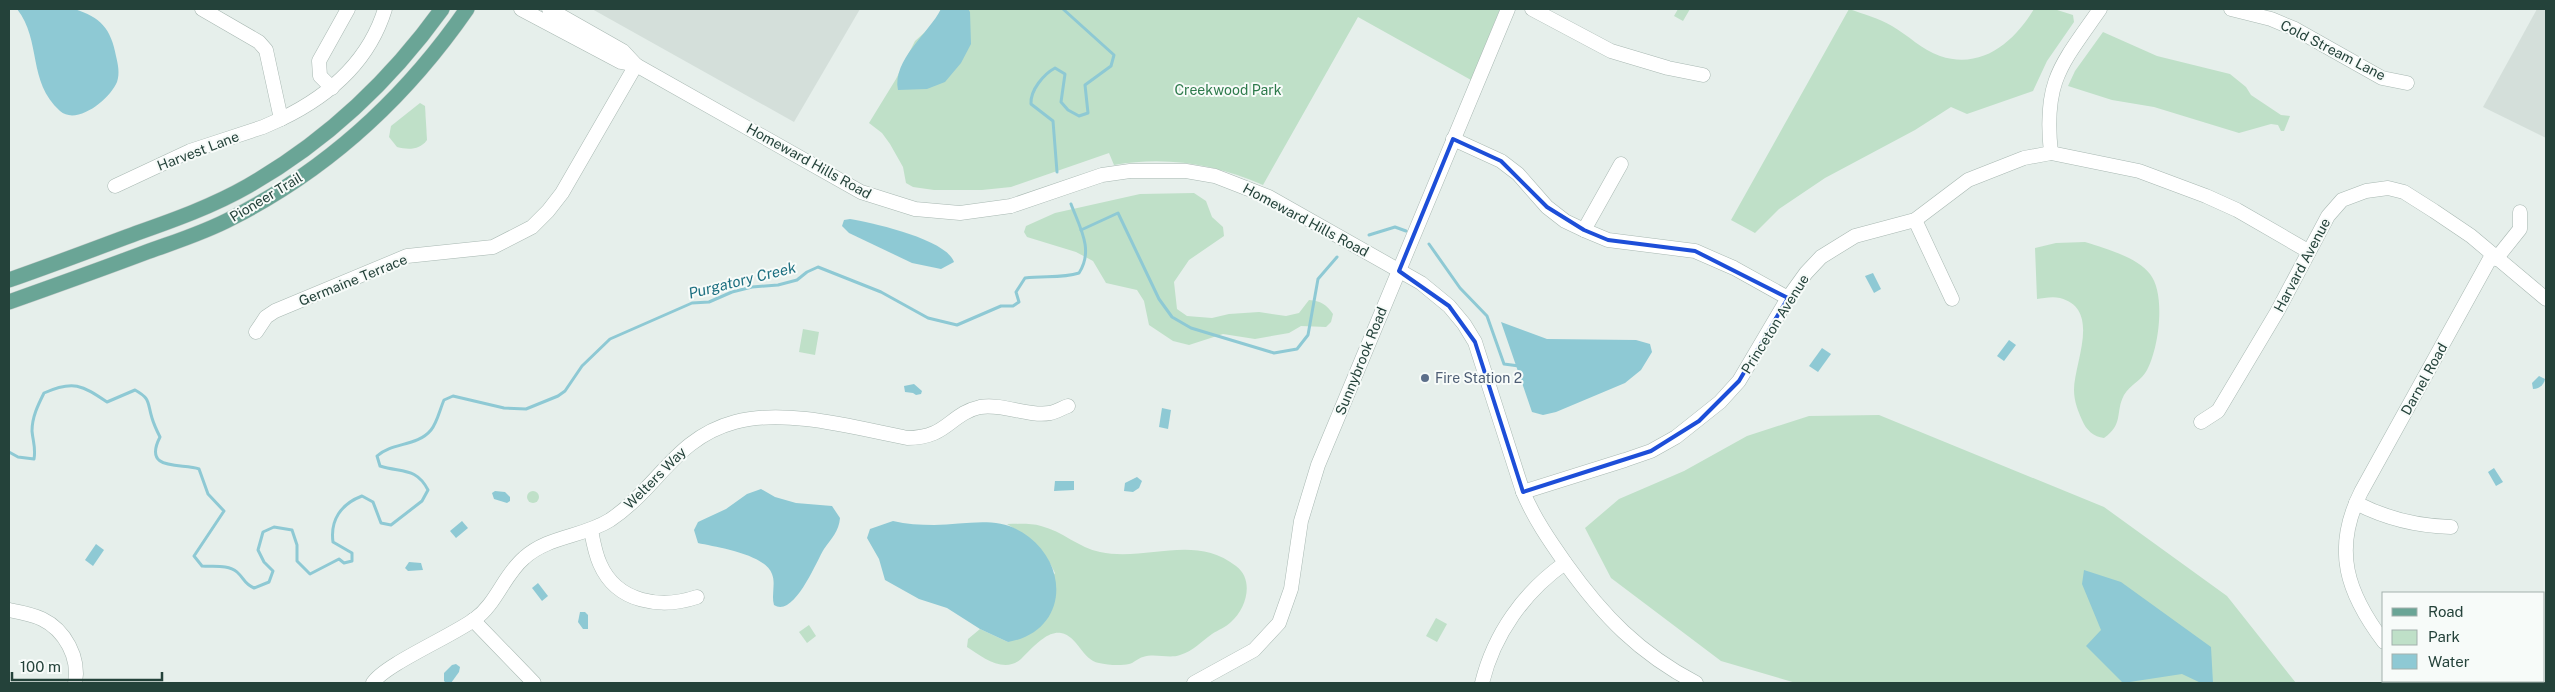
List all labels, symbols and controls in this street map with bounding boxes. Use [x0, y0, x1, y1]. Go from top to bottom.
street label: Cold Stream Lane [2278, 17, 2388, 83]
park label: Creekwood Park [1174, 82, 1282, 98]
street label: Homeward Hills Road [744, 120, 874, 202]
street label: Harvest Lane [155, 128, 241, 174]
street label: Pioneer Trail [227, 169, 305, 225]
street label: Homeward Hills Road [1240, 180, 1372, 260]
street label: Harvard Avenue [2271, 215, 2333, 315]
street label: Germaine Terrace [296, 251, 410, 309]
water label: Purgatory Creek [687, 258, 798, 302]
street label: Princeton Avenue [1738, 271, 1812, 377]
street label: Sunnybrook Road [1332, 305, 1390, 417]
street label: Darnel Road [2398, 340, 2450, 418]
place label: Fire Station 2 [1435, 370, 1522, 386]
marker: Fire Station 2 [1419, 372, 1431, 384]
street label: Welters Way [621, 443, 690, 512]
legend [2382, 592, 2545, 682]
text: Road [2428, 603, 2464, 620]
text: Park [2428, 628, 2460, 645]
scale bar [12, 650, 162, 682]
text: Water [2428, 653, 2470, 670]
text: 100 m [20, 658, 61, 675]

